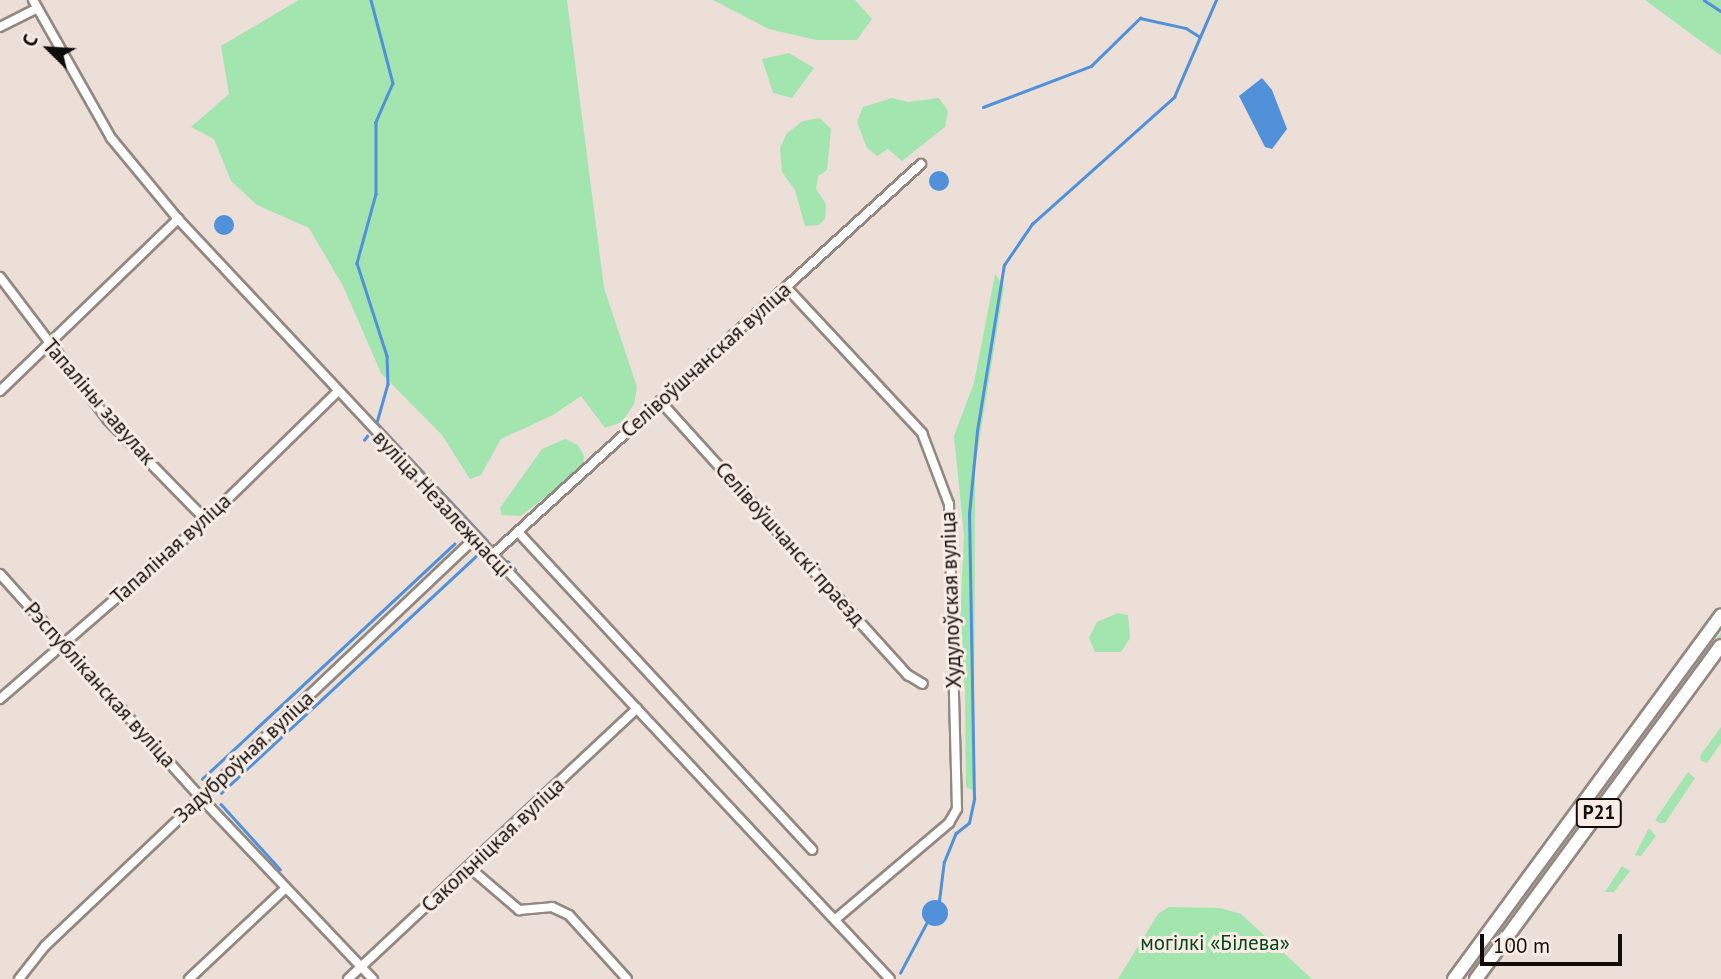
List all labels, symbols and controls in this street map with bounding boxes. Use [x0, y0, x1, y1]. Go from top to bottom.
north arrow [14, 14, 84, 84]
text: С [17, 31, 43, 50]
street label: Селівоўшчанская вуліца [616, 277, 796, 443]
street label: Тапаліны завулак [37, 334, 161, 470]
street label: вуліца Незалежнасці [367, 425, 517, 583]
street label: Селівоўшчанскі праезд [710, 457, 870, 631]
street label: Тапаліная вуліца [106, 488, 236, 610]
street label: Худулоўская вуліца [935, 511, 967, 689]
street label: Рэспубліканская вуліца [19, 597, 181, 773]
street label: Задуброўная вуліца [169, 686, 319, 828]
street label: Сакольніцкая вуліца [416, 772, 570, 918]
road number: Р21 [1574, 798, 1624, 828]
scale bar [1483, 920, 1625, 964]
park label: могілкі «Білева» [1140, 930, 1290, 956]
text: 100 m [1493, 932, 1550, 959]

